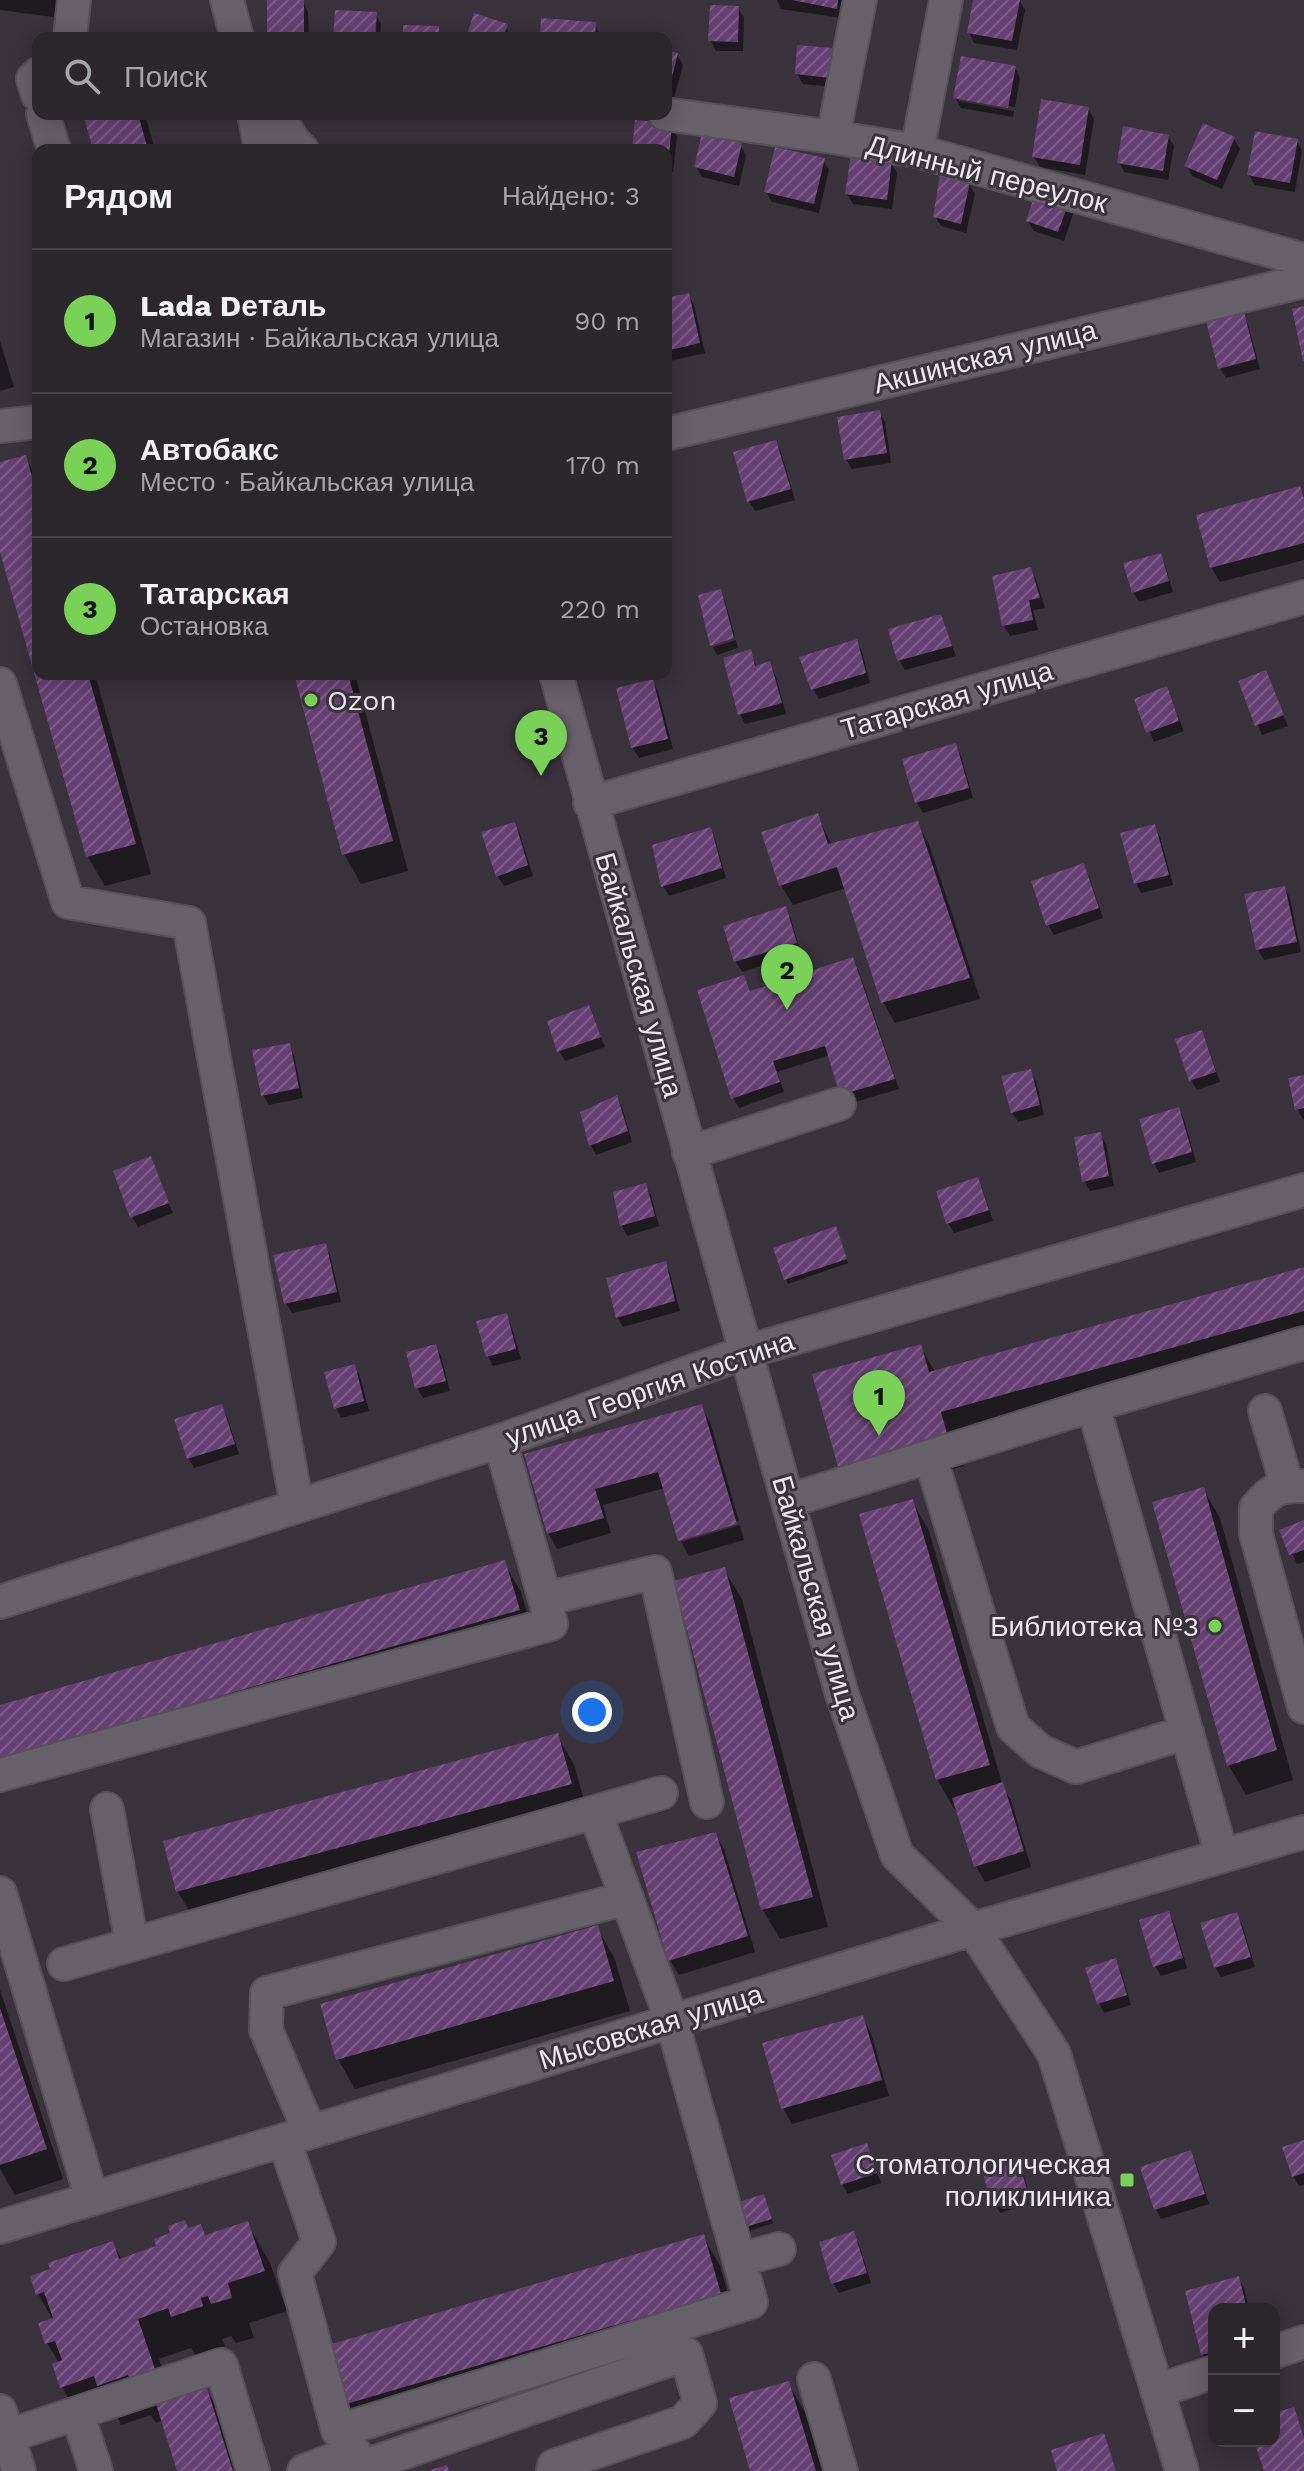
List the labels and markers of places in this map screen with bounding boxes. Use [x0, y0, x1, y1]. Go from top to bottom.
place label: Ozon [327, 684, 397, 717]
marker: Ozon [302, 691, 320, 709]
pin: 3 [515, 710, 567, 776]
pin: 2 [761, 944, 813, 1010]
pin: 1 [853, 1370, 905, 1436]
place label: Библиотека №3 [990, 1610, 1199, 1643]
marker: Библиотека №3 [1206, 1617, 1224, 1635]
place label: Стоматологическая поликлиника [855, 2148, 1111, 2213]
marker: Стоматологическая поликлиника [1118, 2171, 1136, 2189]

